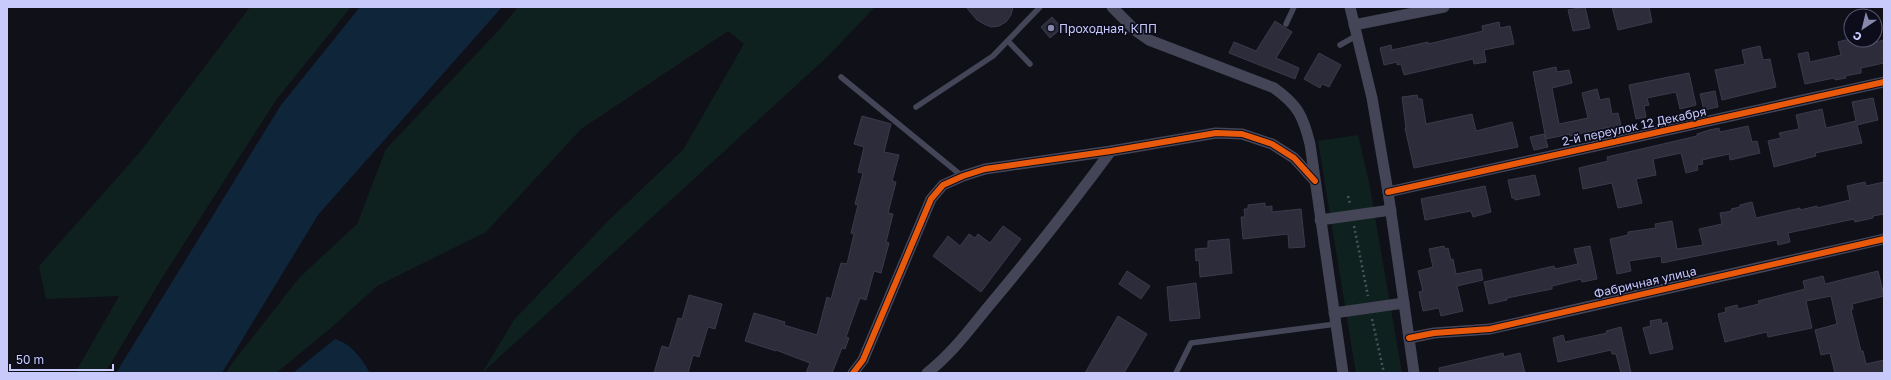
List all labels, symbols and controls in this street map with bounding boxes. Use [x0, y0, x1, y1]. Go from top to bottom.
north arrow [1843, 8, 1883, 48]
place label: Проходная, КПП [1059, 21, 1157, 36]
marker: Проходная, КПП [1046, 23, 1056, 33]
text: С [1850, 29, 1864, 44]
street label: 2-й переулок 12 Декабря [1561, 103, 1707, 149]
street label: Фабричная улица [1592, 263, 1698, 301]
scale bar [10, 346, 113, 372]
text: 50 m [16, 352, 44, 367]

